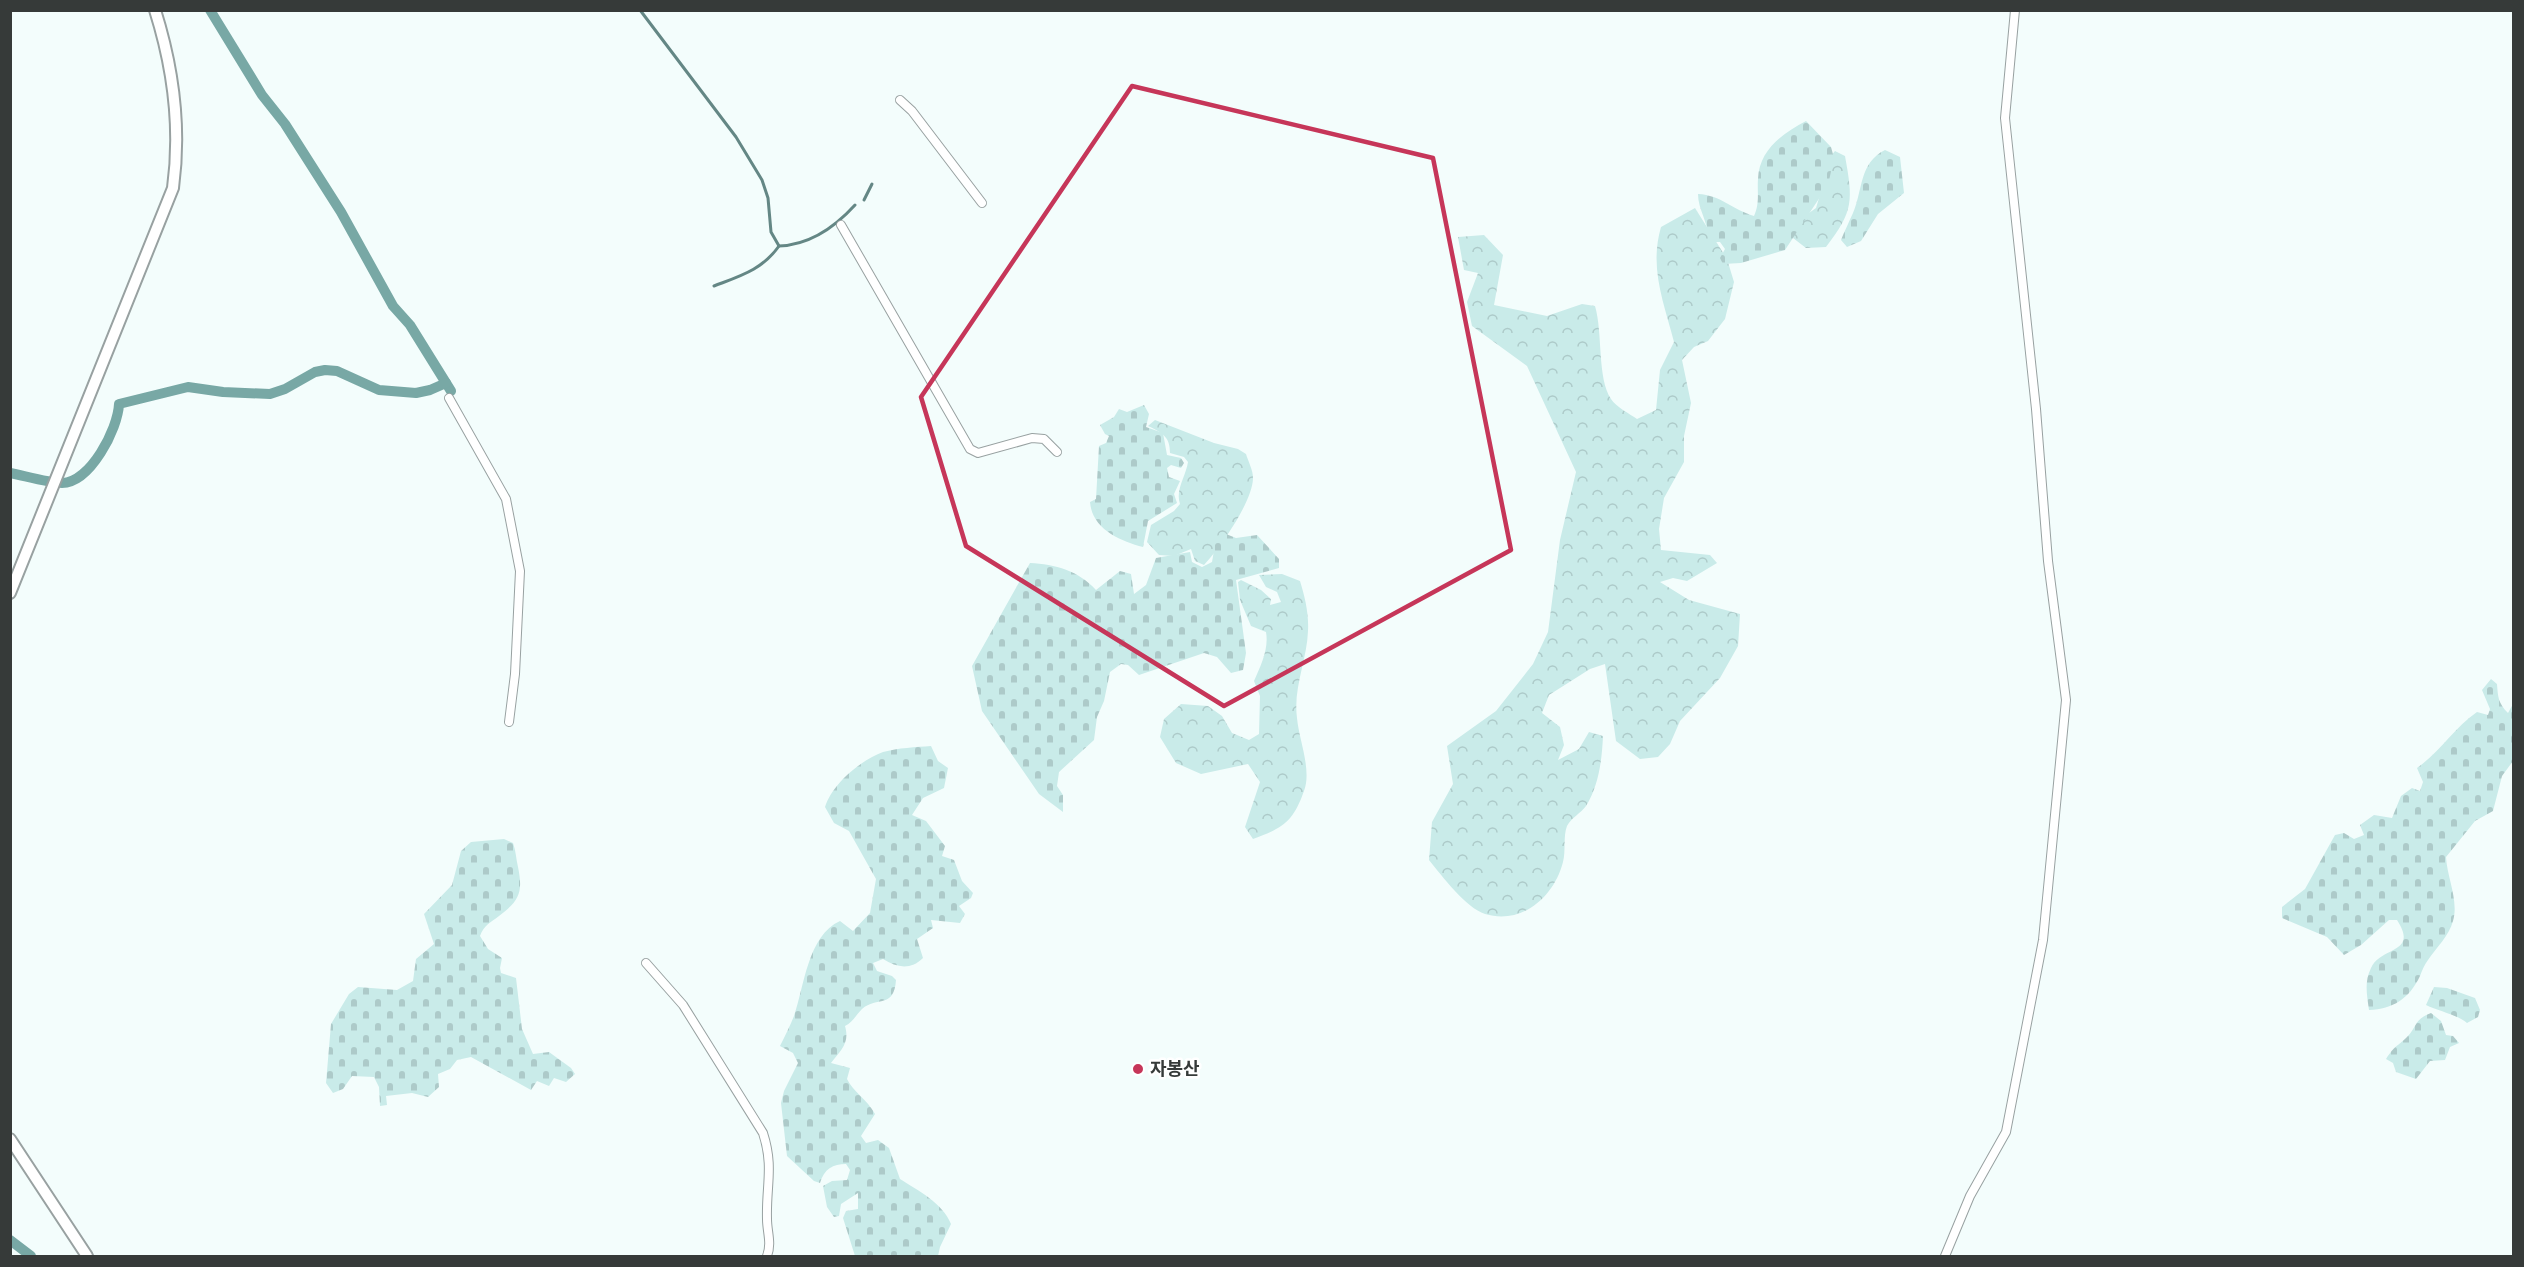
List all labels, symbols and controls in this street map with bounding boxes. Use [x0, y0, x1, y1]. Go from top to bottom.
place label: 자봉산 [1150, 1059, 1200, 1079]
marker: 자봉산 [1131, 1062, 1145, 1076]

